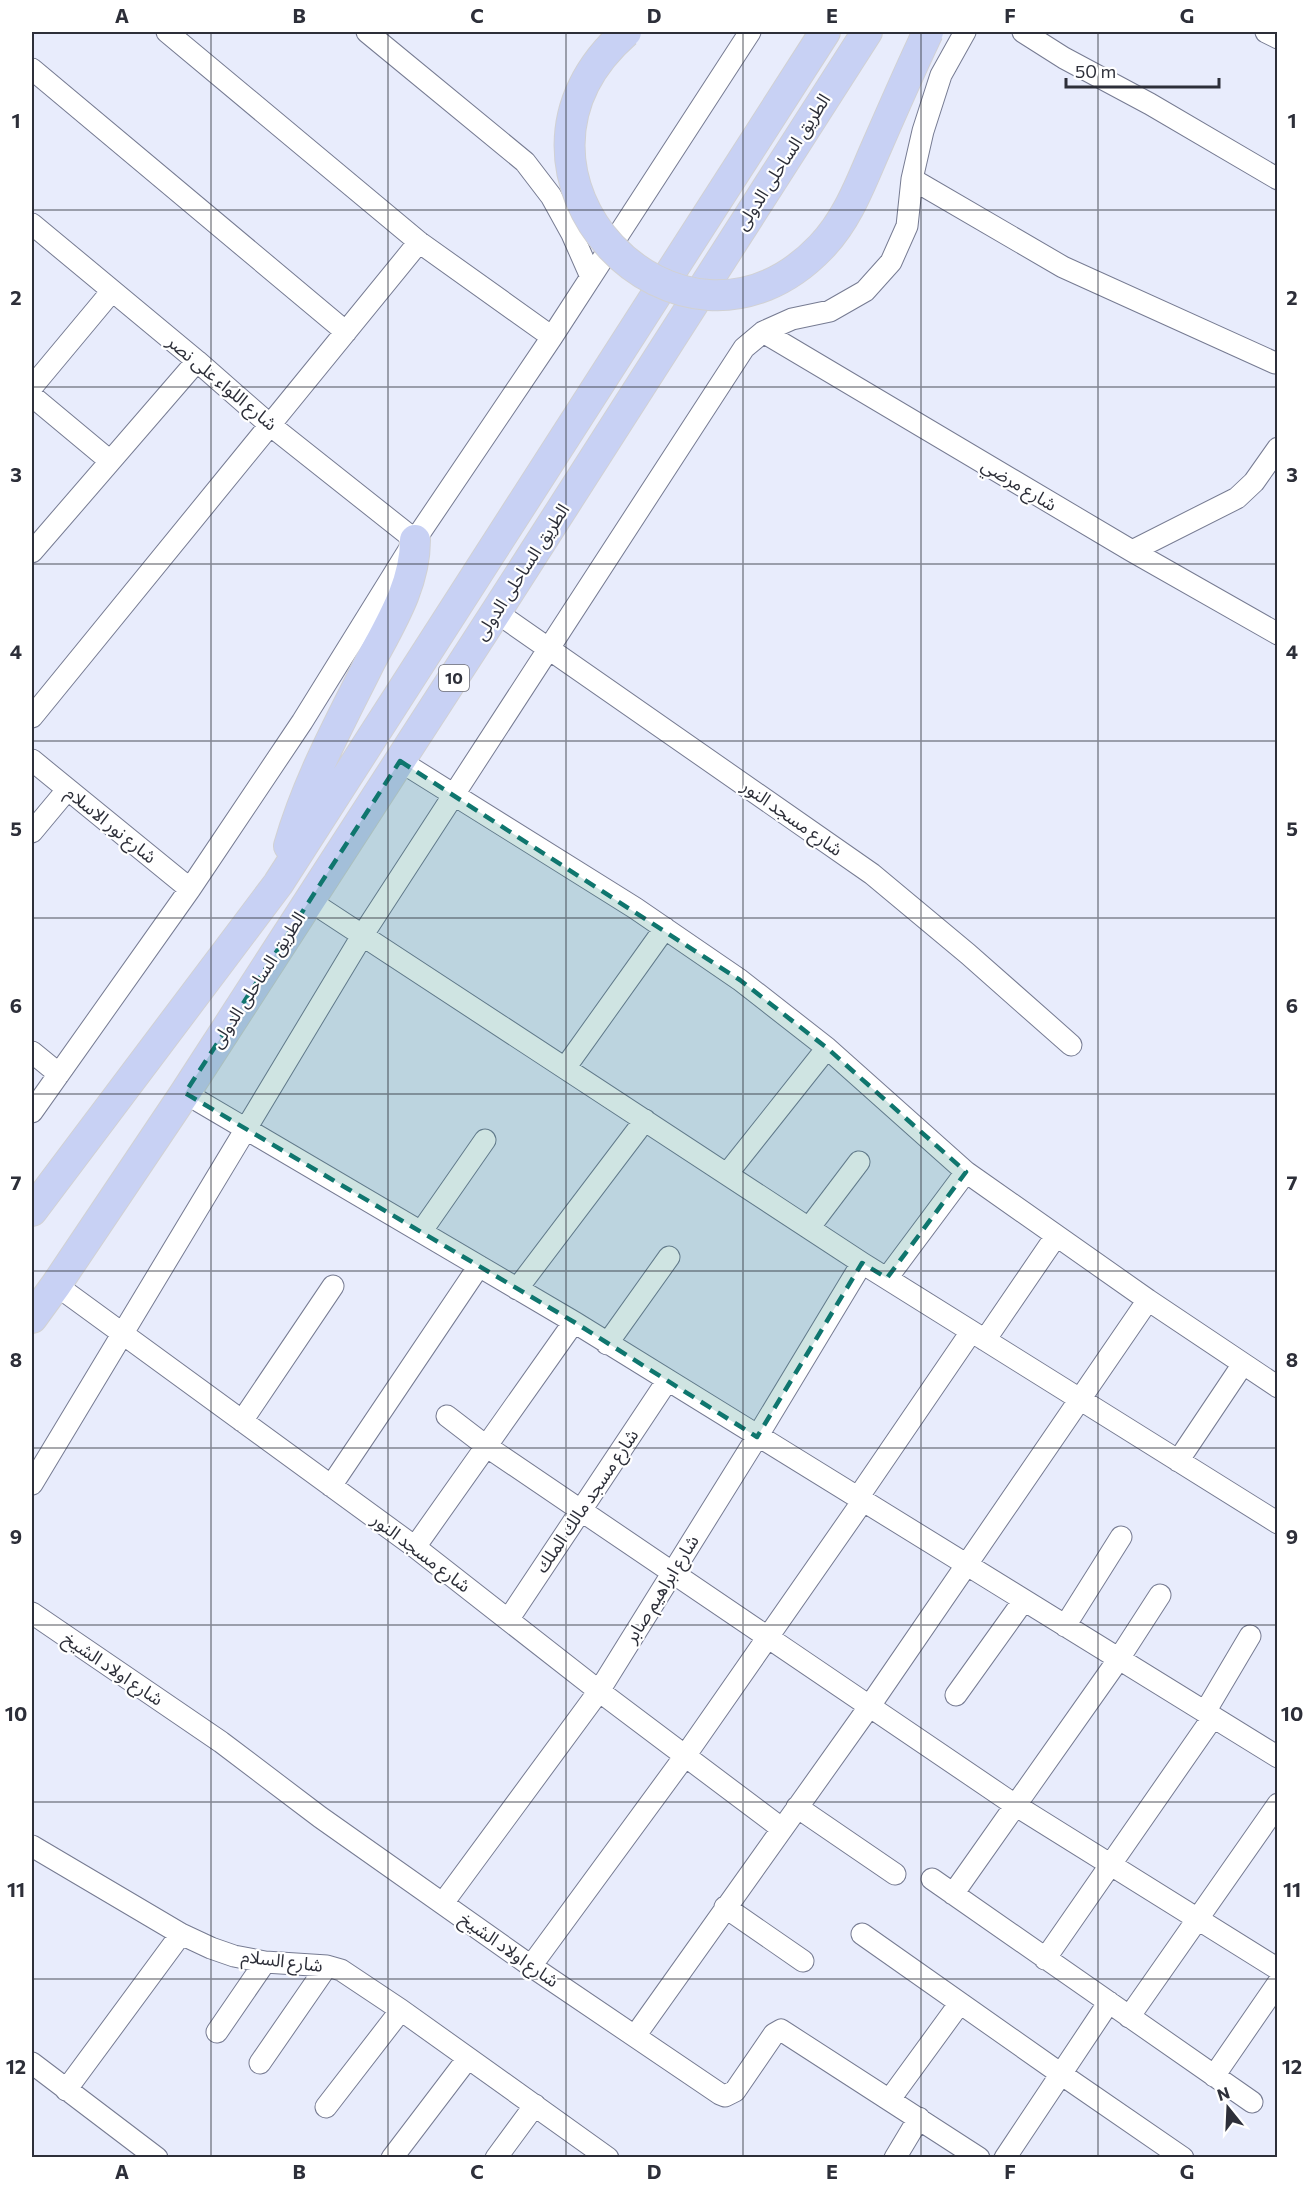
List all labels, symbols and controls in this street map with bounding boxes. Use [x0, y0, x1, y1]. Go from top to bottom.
text: A [115, 3, 129, 27]
text: B [292, 3, 306, 27]
text: C [470, 3, 484, 27]
text: D [647, 3, 661, 27]
text: E [826, 3, 838, 27]
text: F [1004, 3, 1016, 27]
text: G [1180, 3, 1194, 27]
scale bar [1066, 51, 1219, 89]
text: 50 m [1075, 60, 1116, 82]
street label: الطريق الساحلى الدولى [730, 89, 835, 234]
text: 1 [11, 108, 21, 132]
text: 1 [1287, 108, 1297, 132]
text: 2 [10, 285, 22, 309]
text: 2 [1286, 285, 1298, 309]
street label: شارع اللواء على نصر [160, 329, 282, 438]
street label: شارع مرضي [976, 453, 1061, 519]
text: 3 [10, 462, 22, 486]
text: 3 [1286, 462, 1298, 486]
street label: الطريق الساحلى الدولى [469, 499, 574, 644]
text: 4 [10, 639, 22, 663]
text: 4 [1286, 639, 1298, 663]
road number: 10 [439, 665, 469, 691]
street label: شارع مسجد النور [735, 774, 847, 863]
street label: شارع نور الاسلام [59, 781, 161, 871]
text: 5 [10, 816, 22, 840]
text: 5 [1286, 816, 1298, 840]
street label: الطريق الساحلى الدولى [205, 907, 310, 1052]
text: 6 [10, 993, 22, 1017]
text: 6 [1286, 993, 1298, 1017]
text: 7 [11, 1170, 22, 1194]
text: 7 [1287, 1170, 1298, 1194]
text: 8 [10, 1347, 22, 1371]
text: 8 [1286, 1347, 1298, 1371]
street label: شارع مسجد مالك الملك [530, 1424, 646, 1579]
street label: شارع مسجد النور [365, 1507, 475, 1600]
text: 9 [10, 1524, 22, 1548]
text: 9 [1286, 1524, 1298, 1548]
street label: شارع ابراهيم صابر [619, 1531, 706, 1649]
street label: شارع اولاد الشيخ [57, 1627, 168, 1713]
text: 10 [5, 1701, 27, 1725]
text: 10 [1281, 1701, 1303, 1725]
text: 11 [7, 1877, 25, 1901]
text: 11 [1283, 1877, 1301, 1901]
street label: شارع اولاد الشيخ [453, 1907, 563, 1995]
street label: شارع السلام [239, 1944, 324, 1980]
text: 12 [6, 2054, 26, 2078]
text: 12 [1282, 2054, 1302, 2078]
north arrow [1198, 2078, 1258, 2138]
text: N [1215, 2082, 1232, 2104]
text: A [115, 2159, 129, 2183]
text: B [292, 2159, 306, 2183]
text: C [470, 2159, 484, 2183]
text: D [647, 2159, 661, 2183]
text: E [826, 2159, 838, 2183]
text: F [1004, 2159, 1016, 2183]
text: G [1180, 2159, 1194, 2183]

